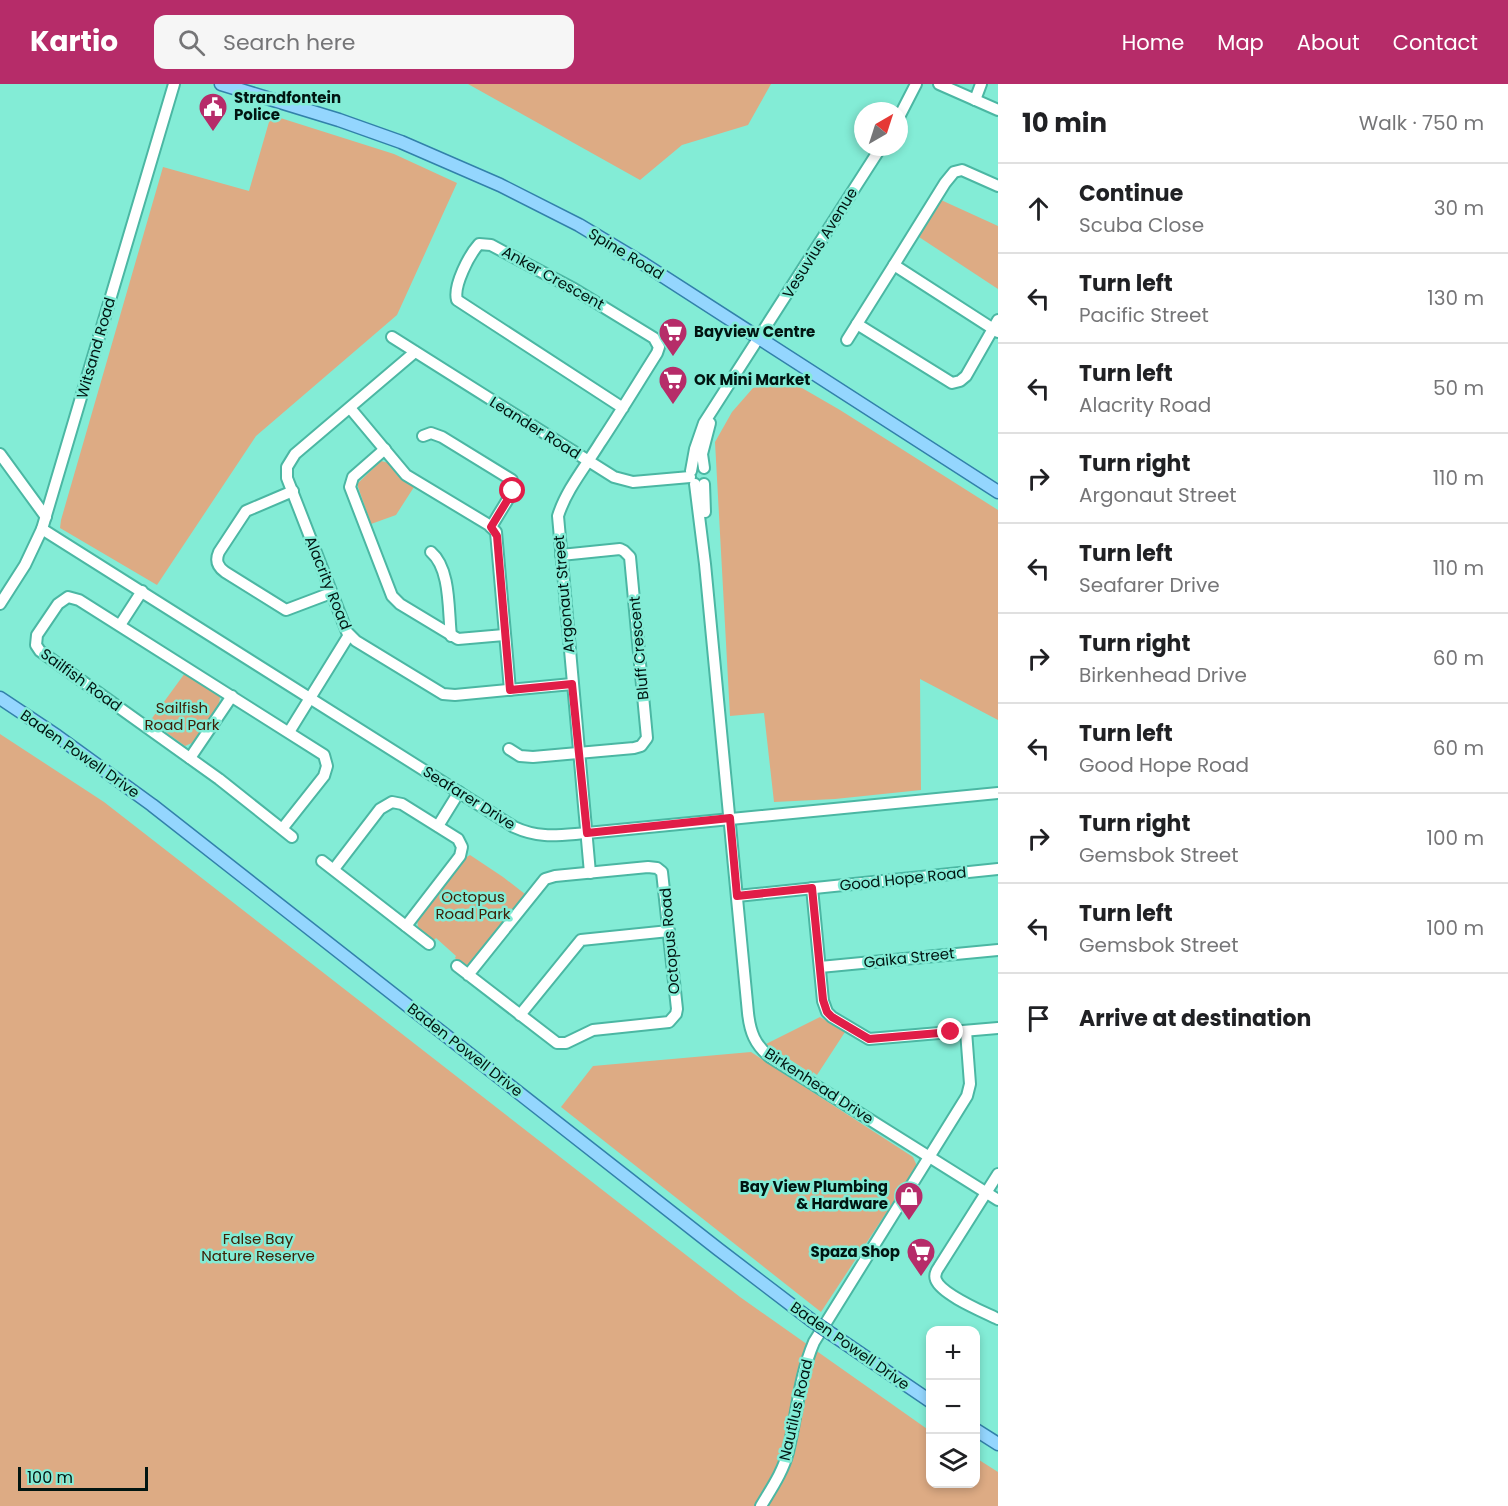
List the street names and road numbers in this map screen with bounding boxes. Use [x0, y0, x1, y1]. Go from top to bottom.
street label: Vesuvius Avenue [777, 183, 862, 302]
street label: Spine Road [585, 223, 668, 284]
street label: Anker Crescent [498, 241, 608, 314]
street label: Witsand Road [71, 295, 120, 401]
street label: Leander Road [486, 391, 585, 464]
street label: Alacrity Road [300, 533, 357, 633]
street label: Argonaut Street [548, 534, 579, 654]
street label: Bluff Crescent [624, 595, 654, 701]
street label: Sailfish Road [37, 643, 126, 716]
street label: Baden Powell Drive [16, 704, 144, 803]
street label: Seafarer Drive [419, 761, 520, 834]
street label: Good Hope Road [838, 861, 967, 896]
street label: Octopus Road [654, 887, 685, 995]
street label: Gaika Street [862, 942, 955, 973]
street label: Baden Powell Drive [403, 998, 527, 1101]
street label: Birkenhead Drive [761, 1042, 878, 1129]
street label: Baden Powell Drive [786, 1296, 914, 1395]
street label: Nautilus Road [774, 1357, 817, 1463]

